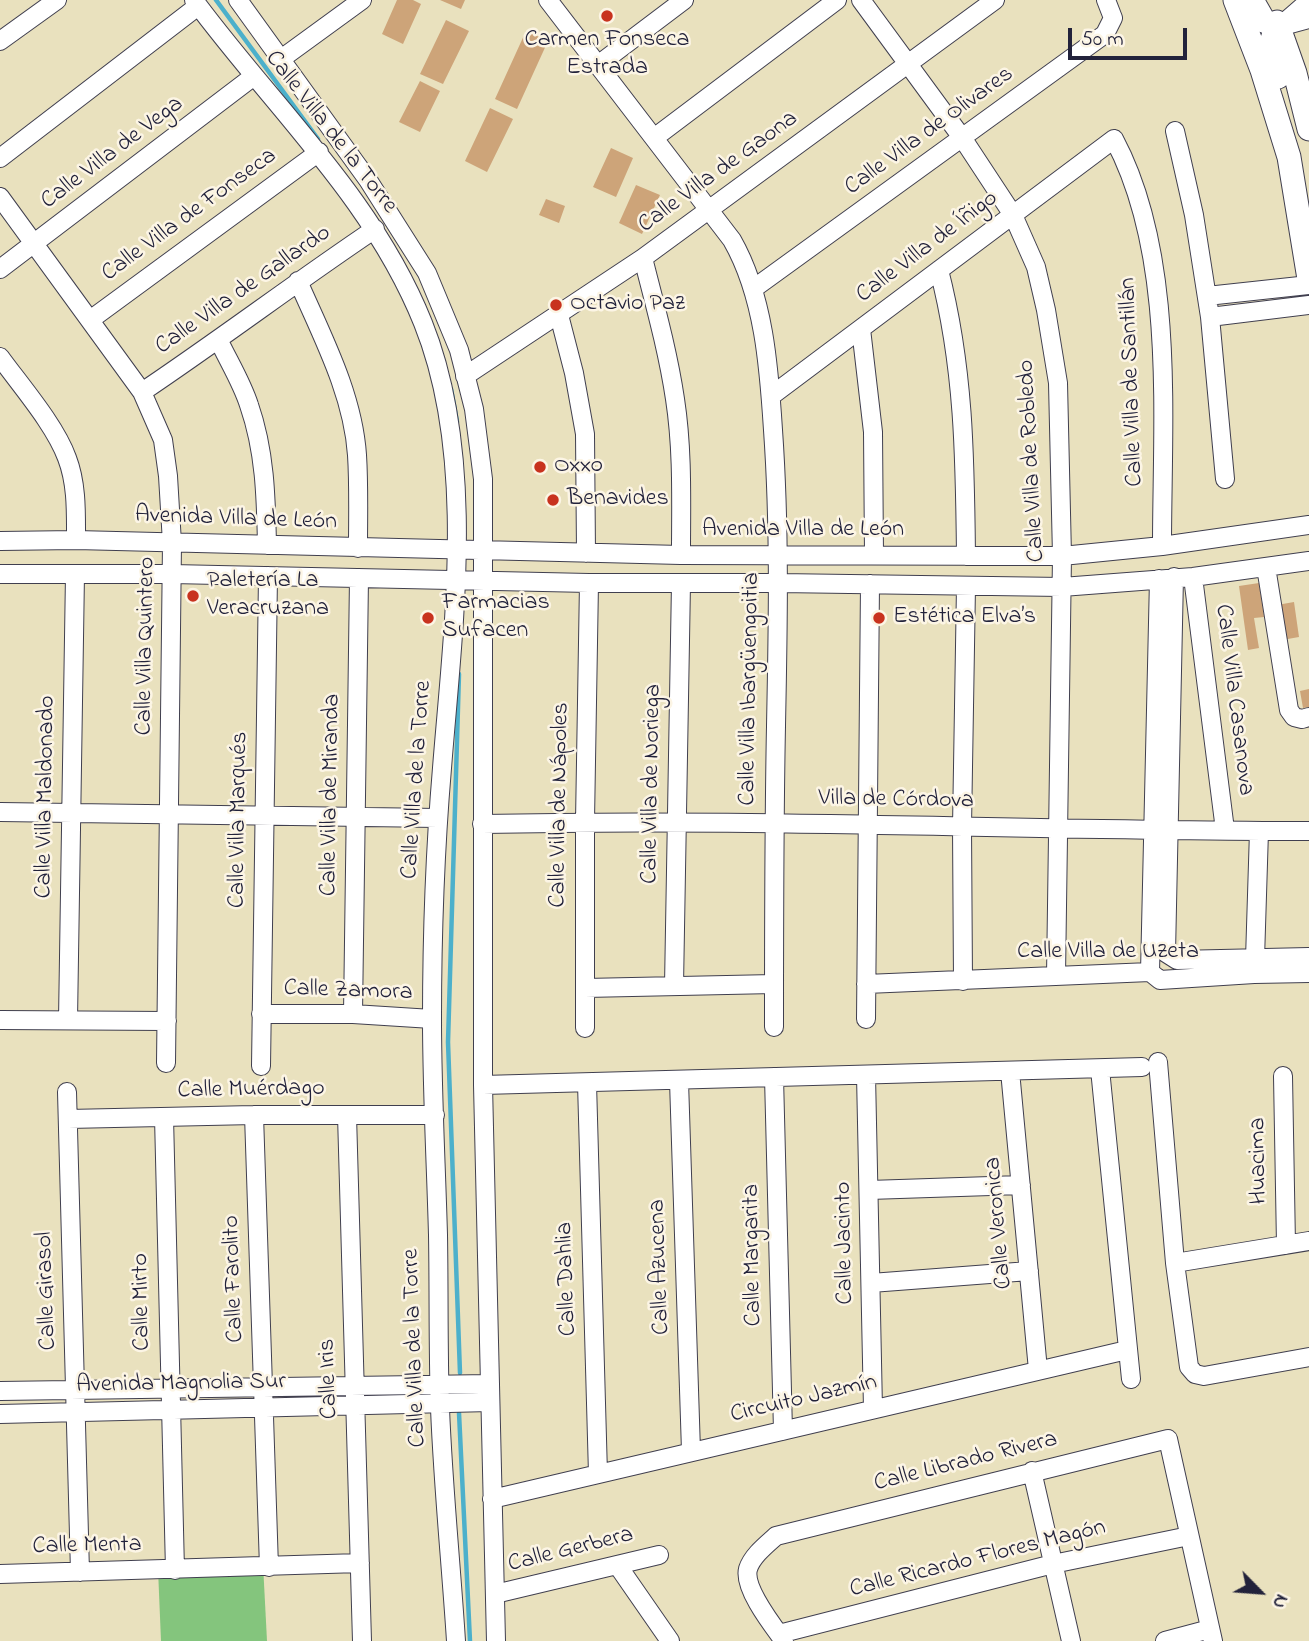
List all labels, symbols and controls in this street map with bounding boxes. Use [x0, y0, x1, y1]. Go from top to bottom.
marker: Carmen Fonseca Estrada [599, 8, 615, 24]
scale bar [1071, 14, 1190, 58]
text: 50 m [1081, 25, 1124, 55]
place label: Carmen Fonseca Estrada [524, 27, 690, 83]
street label: Calle Villa de la Torre [257, 46, 403, 220]
street label: Calle Villa de Olivares [840, 61, 1020, 203]
street label: Calle Villa de Vega [36, 91, 190, 217]
street label: Calle Villa de Gaona [634, 105, 804, 241]
street label: Calle Villa de Fonseca [97, 143, 283, 289]
street label: Calle Villa de Íñigo [851, 185, 1005, 311]
street label: Calle Villa de Gallardo [151, 220, 337, 362]
street label: Calle Villa de Santillán [1115, 277, 1151, 487]
place label: Octavio Paz [570, 291, 685, 319]
marker: Octavio Paz [548, 297, 564, 313]
street label: Calle Villa de Robledo [1013, 359, 1053, 563]
place label: Oxxo [554, 453, 603, 481]
marker: Oxxo [532, 459, 548, 475]
place label: Benavides [567, 486, 669, 514]
marker: Benavides [545, 492, 561, 508]
street label: Avenida Villa de León [134, 502, 338, 538]
street label: Avenida Villa de León [702, 517, 904, 545]
street label: Calle Villa Quintero [131, 556, 163, 736]
place label: Paletería La Veracruzana [207, 568, 329, 624]
street label: Calle Villa Ibargüengoitia [735, 572, 767, 806]
marker: Paletería La Veracruzana [185, 588, 201, 604]
place label: Farmacias Sufacen [442, 590, 550, 646]
street label: Calle Villa Casanova [1207, 603, 1259, 797]
place label: Estética Elva’s [893, 604, 1036, 632]
marker: Farmacias Sufacen [420, 610, 436, 626]
marker: Estética Elva’s [871, 610, 887, 626]
street label: Calle Villa de la Torre [397, 680, 439, 880]
street label: Calle Villa de Noriega [637, 684, 669, 884]
street label: Calle Villa de Miranda [316, 693, 348, 897]
street label: Calle Villa Maldonado [31, 695, 63, 899]
street label: Calle Villa de Nápoles [545, 702, 577, 908]
street label: Calle Villa Marqués [224, 732, 256, 908]
street label: Villa de Córdova [818, 785, 974, 817]
street label: Calle Villa de Uzeta [1017, 939, 1199, 967]
street label: Calle Zamora [283, 975, 413, 1009]
street label: Calle Muérdago [177, 1075, 325, 1107]
street label: Huacima [1245, 1117, 1275, 1205]
street label: Calle Veronica [980, 1156, 1020, 1290]
street label: Calle Jacinto [831, 1181, 861, 1305]
street label: Calle Margarita [738, 1184, 770, 1326]
street label: Calle Azucena [644, 1199, 678, 1335]
street label: Calle Farolito [218, 1215, 252, 1343]
street label: Calle Dahlia [552, 1221, 584, 1337]
street label: Calle Girasol [32, 1231, 64, 1351]
street label: Calle Villa de la Torre [398, 1248, 434, 1448]
street label: Calle Mirto [128, 1253, 158, 1351]
street label: Calle Iris [314, 1338, 346, 1420]
street label: Avenida Magnolia Sur [76, 1369, 286, 1401]
street label: Circuito Jazmín [728, 1369, 880, 1431]
street label: Calle Librado Rivera [871, 1426, 1061, 1500]
street label: Calle Ricardo Flores Magón [847, 1514, 1109, 1606]
street label: Calle Gerbera [505, 1522, 637, 1580]
street label: Calle Menta [32, 1532, 142, 1562]
north arrow [1225, 1557, 1295, 1627]
text: N [1265, 1590, 1294, 1613]

